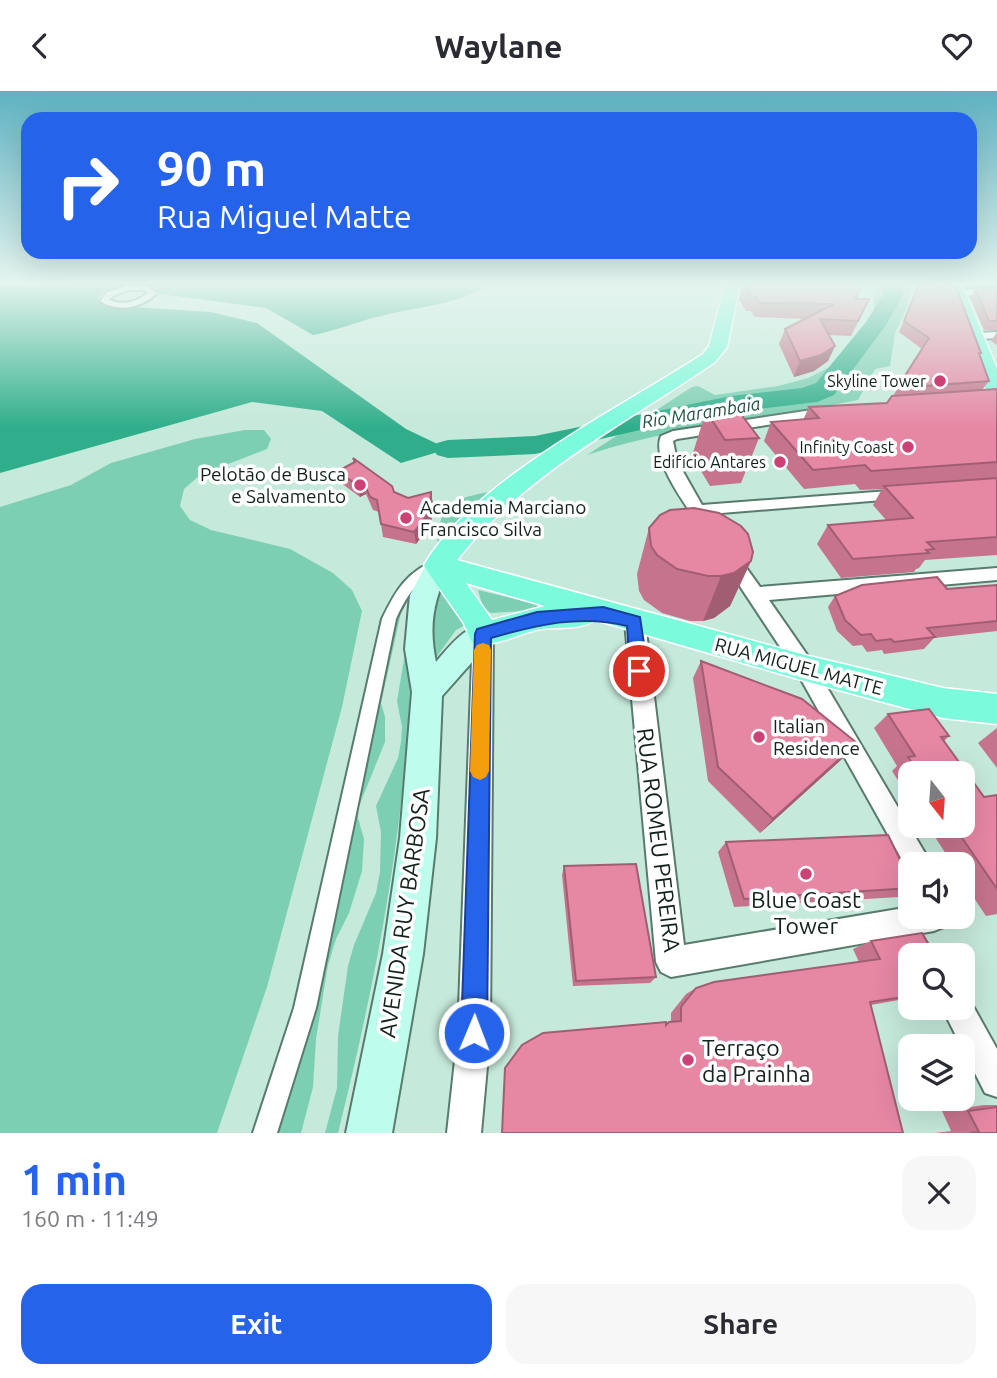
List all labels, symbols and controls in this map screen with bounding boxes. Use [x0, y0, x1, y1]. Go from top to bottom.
icon: back [21, 27, 59, 65]
icon: heart [938, 27, 976, 65]
text: Waylane [435, 28, 562, 64]
icon: right [42, 140, 133, 231]
text: 90 m [157, 140, 266, 195]
text: Rua Miguel Matte [157, 198, 412, 234]
place label: Skyline Tower [827, 372, 926, 390]
marker: Skyline Tower [932, 373, 948, 389]
water label: Rio Marambaia [640, 393, 762, 431]
place label: Infinity Coast [799, 438, 895, 456]
marker: Infinity Coast [900, 439, 916, 455]
place label: Edifício Antares [653, 453, 766, 471]
marker: Edifício Antares [772, 454, 788, 470]
place label: Pelotão de Busca e Salvamento [200, 463, 346, 507]
marker: Pelotão de Busca e Salvamento [352, 477, 368, 493]
place label: Academia Marciano Francisco Silva [420, 496, 586, 540]
marker: Academia Marciano Francisco Silva [398, 510, 414, 526]
street label: RUA MIGUEL MATTE [713, 633, 885, 699]
pin [609, 641, 669, 701]
icon: arrive [620, 652, 658, 690]
place label: Italian Residence [773, 715, 860, 759]
street label: RUA ROMEU PEREIRA [633, 726, 685, 954]
marker: Italian Residence [751, 729, 767, 745]
north arrow [898, 761, 975, 838]
map controls [898, 761, 975, 1111]
street label: AVENIDA RUY BARBOSA [374, 787, 434, 1039]
button: sound [898, 852, 975, 929]
marker: Blue Coast Tower [798, 866, 814, 882]
place label: Blue Coast Tower [751, 887, 861, 938]
button: search [898, 943, 975, 1020]
position arrow [437, 996, 511, 1070]
button: layers [898, 1034, 975, 1111]
place label: Terraço da Prainha [702, 1035, 811, 1086]
marker: Terraço da Prainha [680, 1052, 696, 1068]
text: 1 min [21, 1156, 127, 1203]
button: close [902, 1156, 976, 1230]
text: 160 m · 11:49 [21, 1206, 159, 1231]
button: Exit [21, 1284, 492, 1364]
button: Share [506, 1284, 976, 1364]

